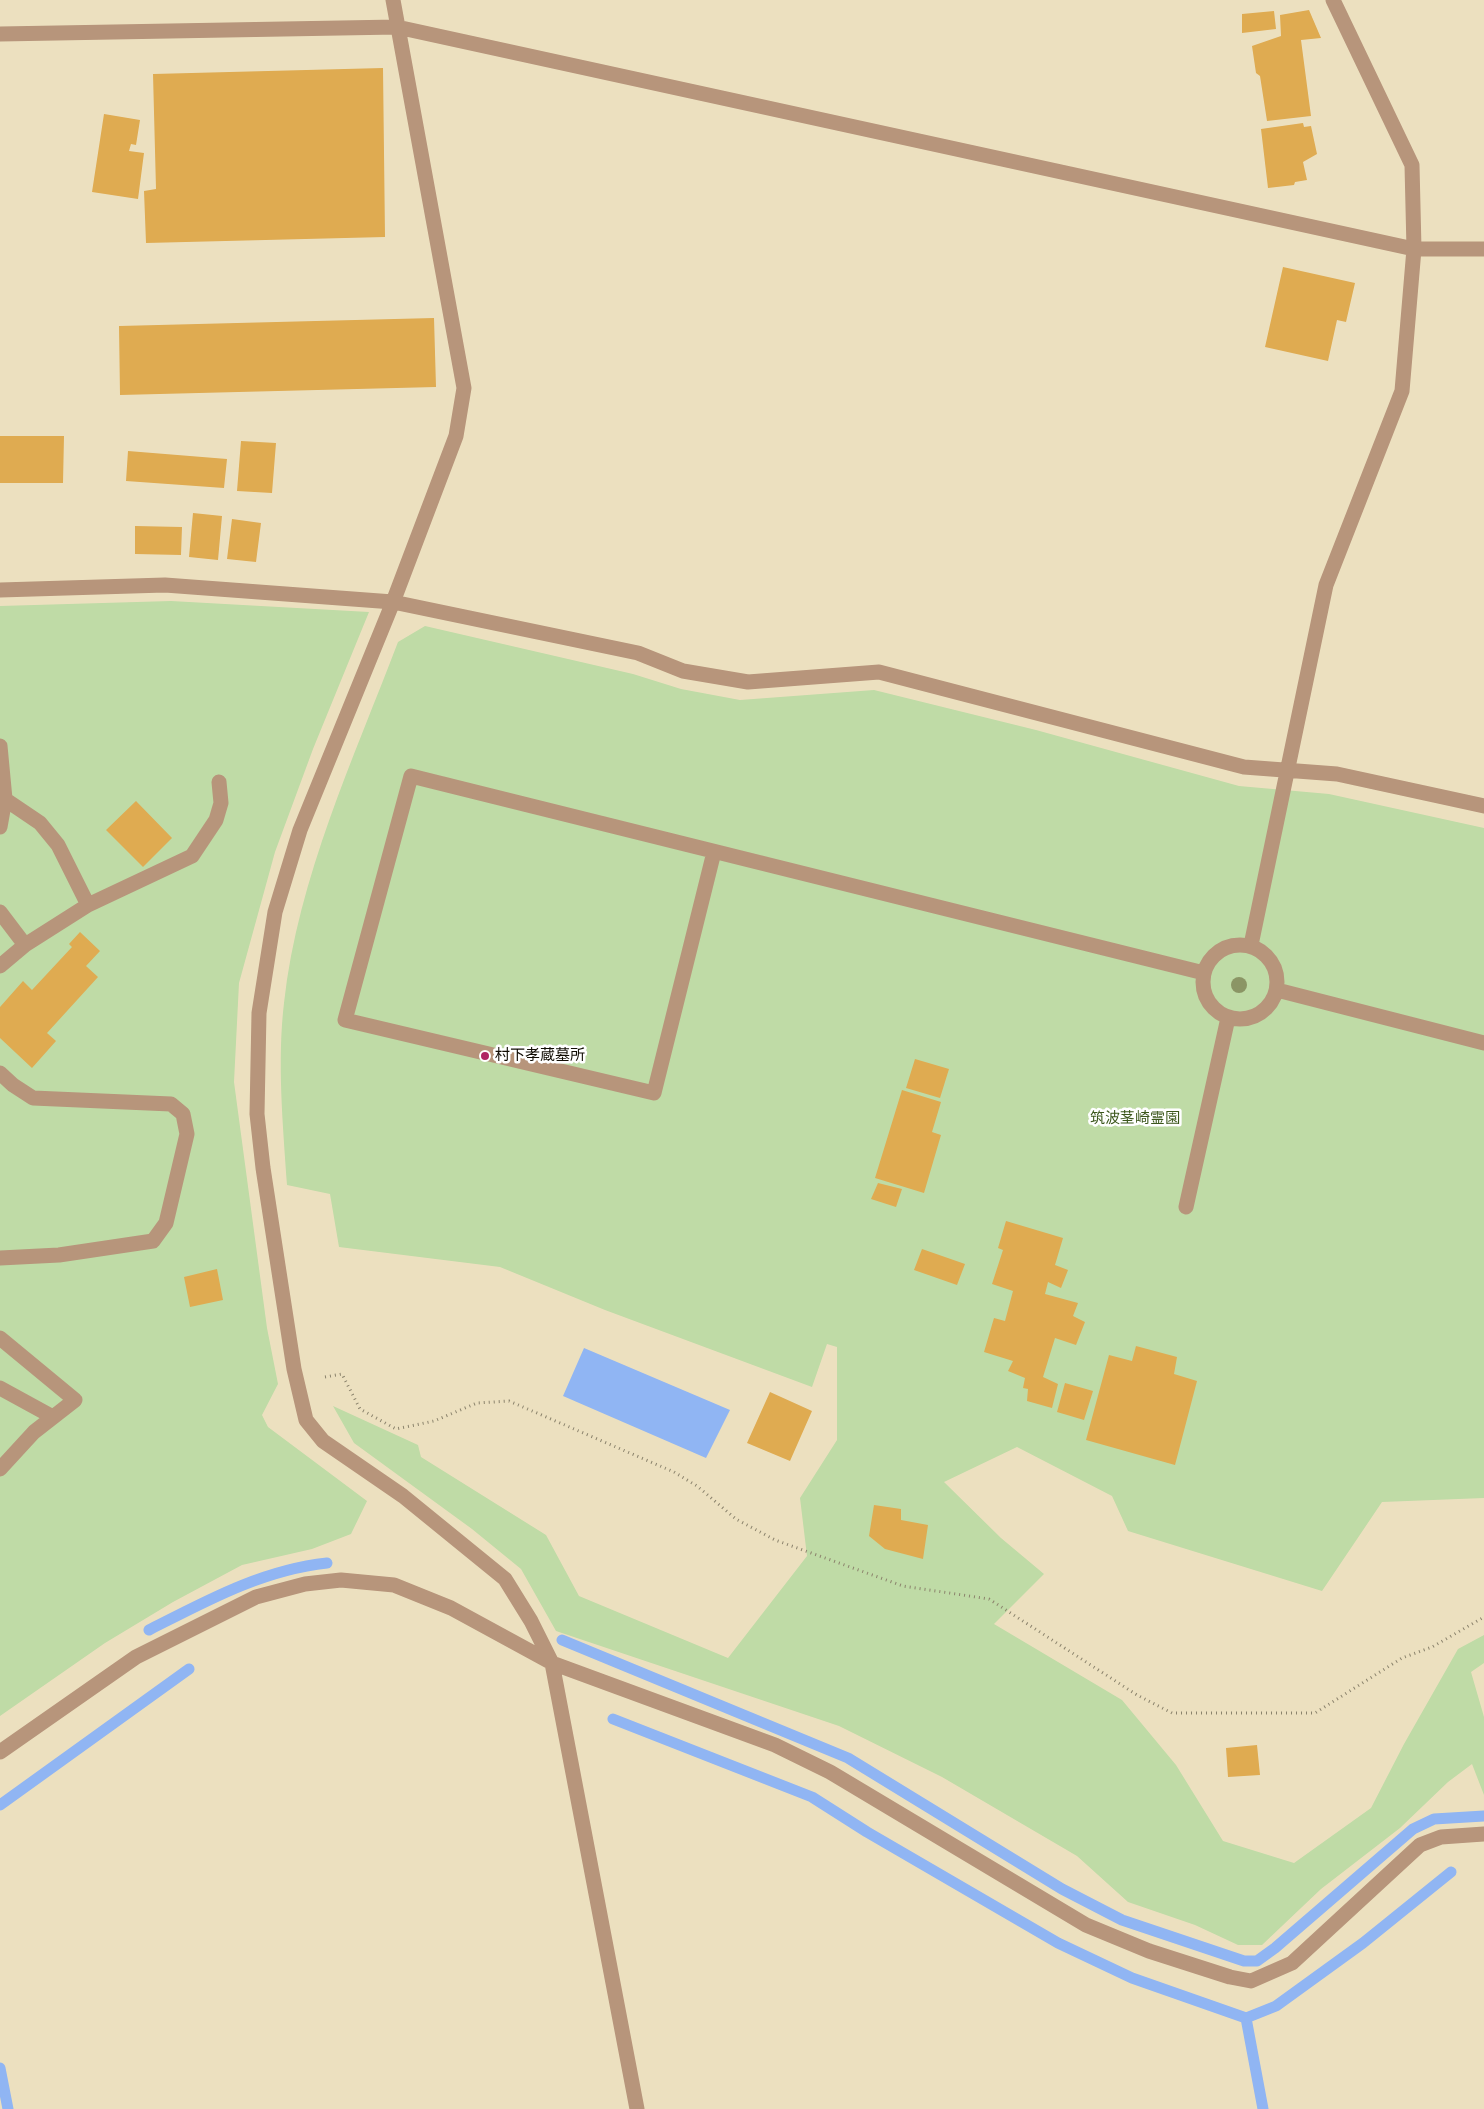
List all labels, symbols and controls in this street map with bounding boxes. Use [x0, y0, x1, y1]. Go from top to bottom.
place label: 村下孝蔵墓所 [495, 1047, 585, 1065]
marker: 村下孝蔵墓所 [479, 1050, 491, 1062]
park label: 筑波茎崎霊園 [1090, 1110, 1180, 1128]

